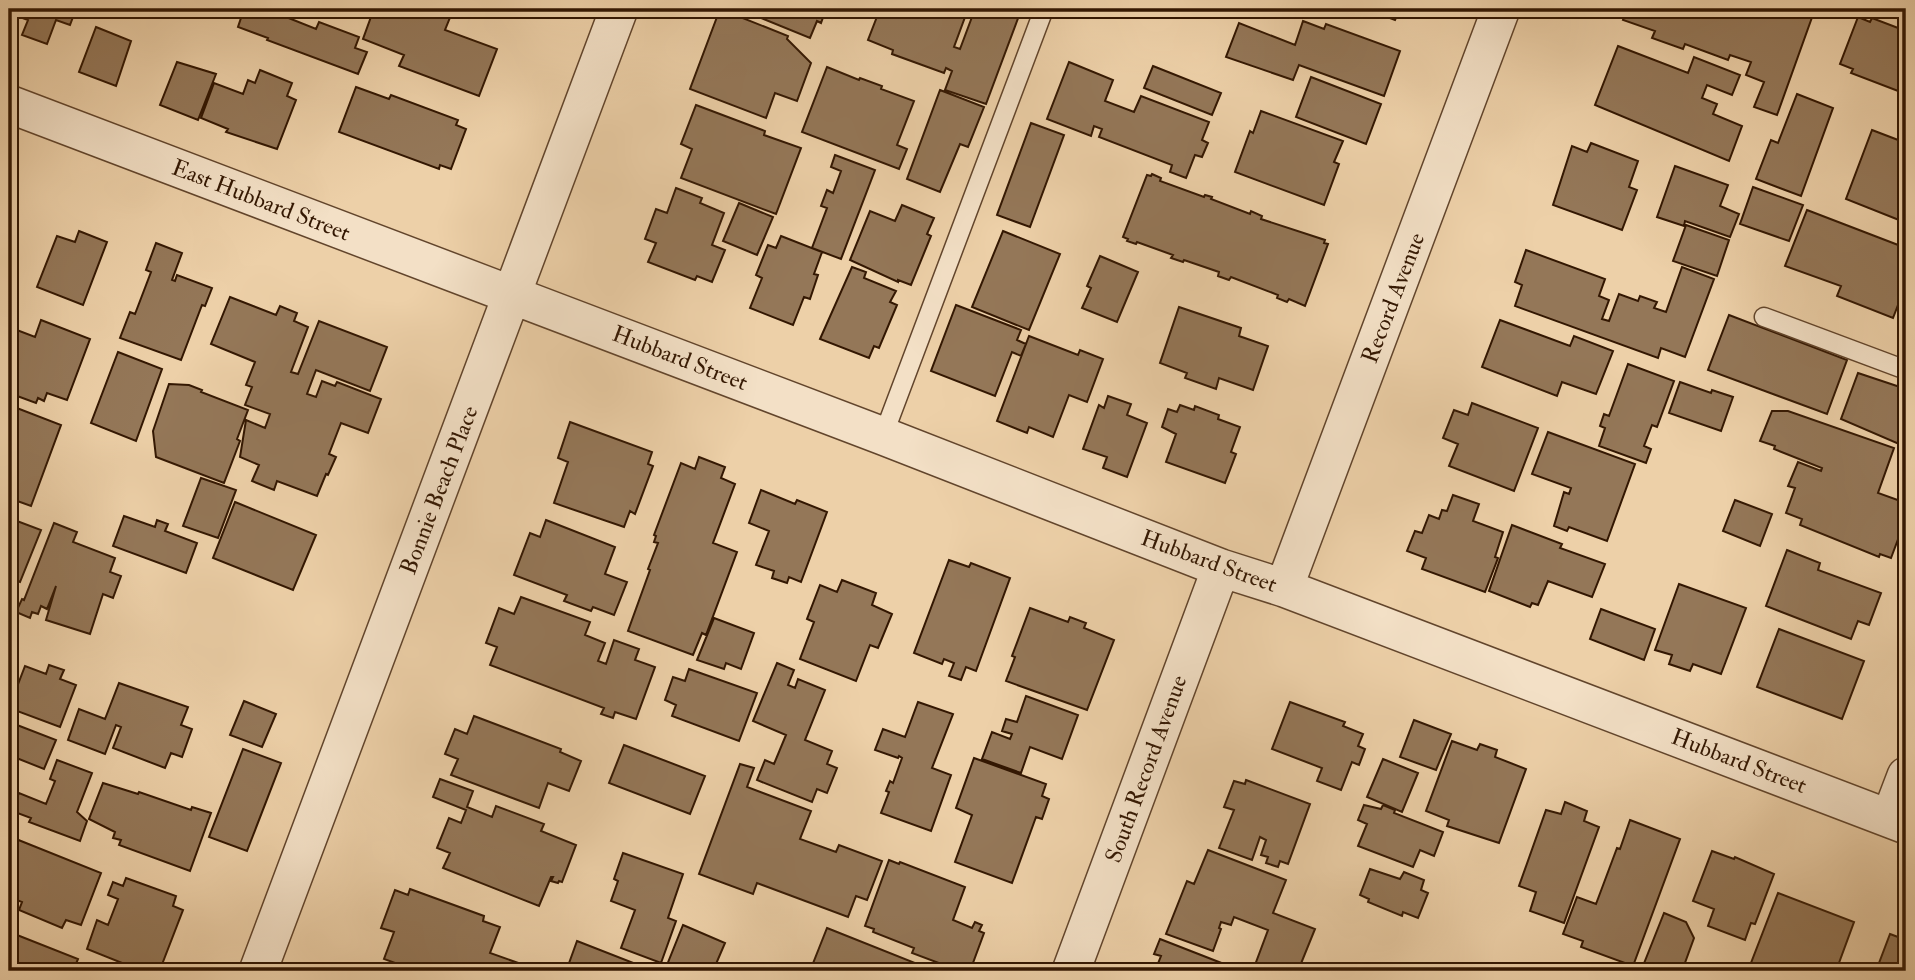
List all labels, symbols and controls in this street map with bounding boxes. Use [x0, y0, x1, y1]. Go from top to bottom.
street label: East Hubbard Street [168, 153, 354, 247]
street label: Record Avenue [1355, 228, 1431, 367]
street label: Hubbard Street [608, 319, 752, 397]
street label: Bonnie Beach Place [394, 401, 485, 578]
street label: Hubbard Street [1137, 523, 1281, 599]
street label: South Record Avenue [1099, 671, 1194, 867]
street label: Hubbard Street [1667, 722, 1811, 800]

